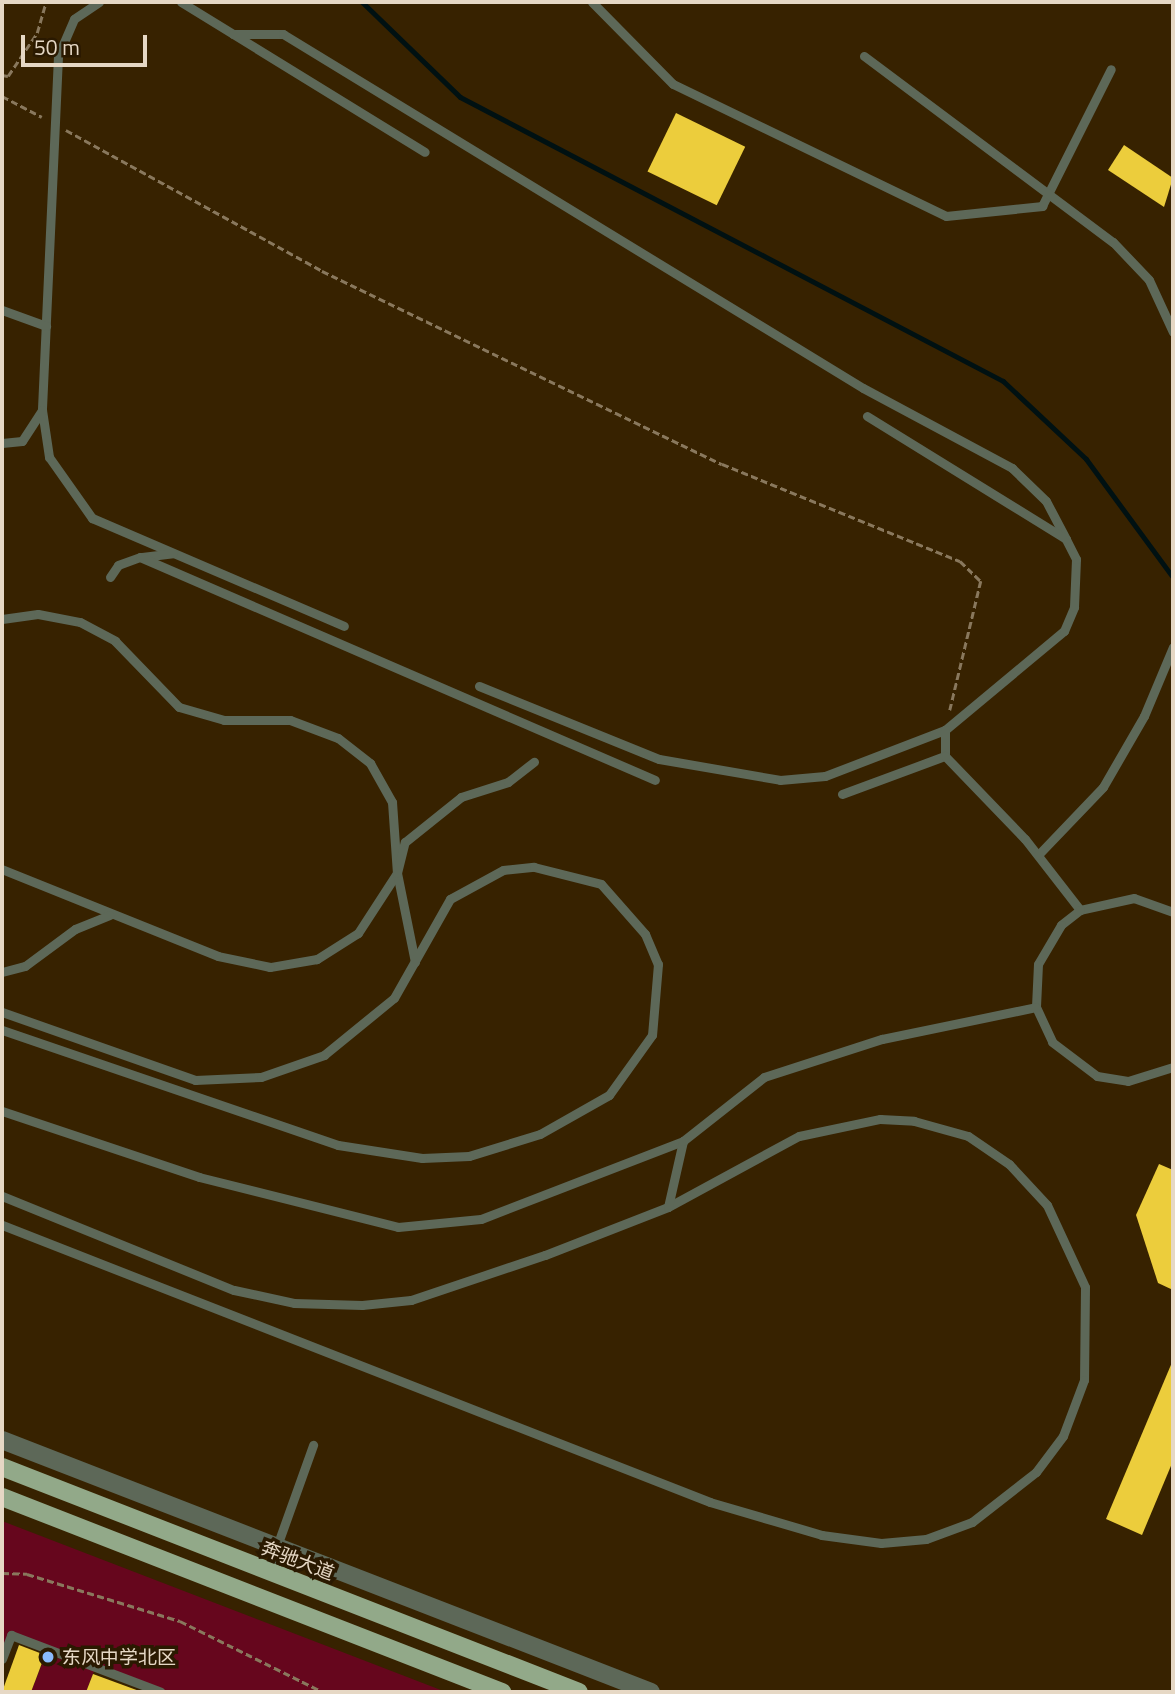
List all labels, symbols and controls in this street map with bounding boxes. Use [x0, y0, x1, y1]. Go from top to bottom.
scale bar [24, 21, 150, 65]
text: 50 m [34, 31, 80, 63]
street label: 奔驰大道 [258, 1536, 338, 1584]
place label: 东风中学北区 [62, 1646, 176, 1668]
marker: 东风中学北区 [40, 1649, 56, 1665]

